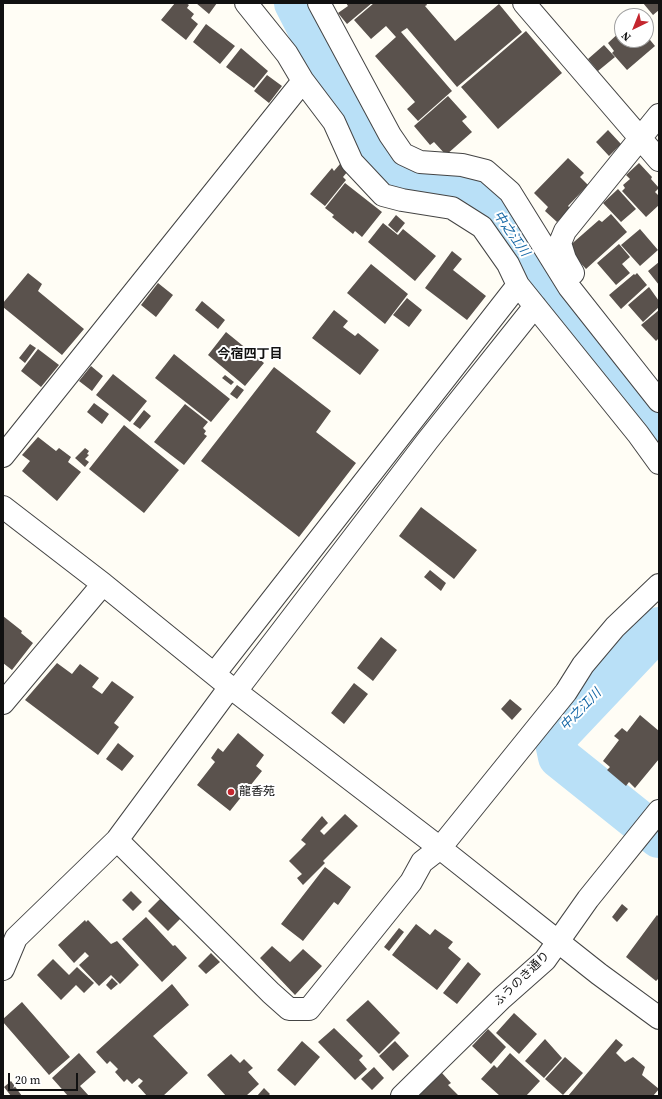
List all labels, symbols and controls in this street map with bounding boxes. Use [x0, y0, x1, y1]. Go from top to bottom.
north arrow [614, 8, 654, 48]
text: N [618, 28, 634, 45]
water label: 中之江川 [490, 208, 532, 260]
district label: 今宿四丁目 [218, 347, 282, 363]
water label: 中之江川 [557, 686, 605, 734]
place label: 龍香苑 [239, 785, 275, 799]
marker: 龍香苑 [226, 787, 236, 797]
street label: ふうのき通り [491, 949, 553, 1009]
scale bar [10, 1065, 80, 1091]
text: 20 m [15, 1072, 41, 1088]

